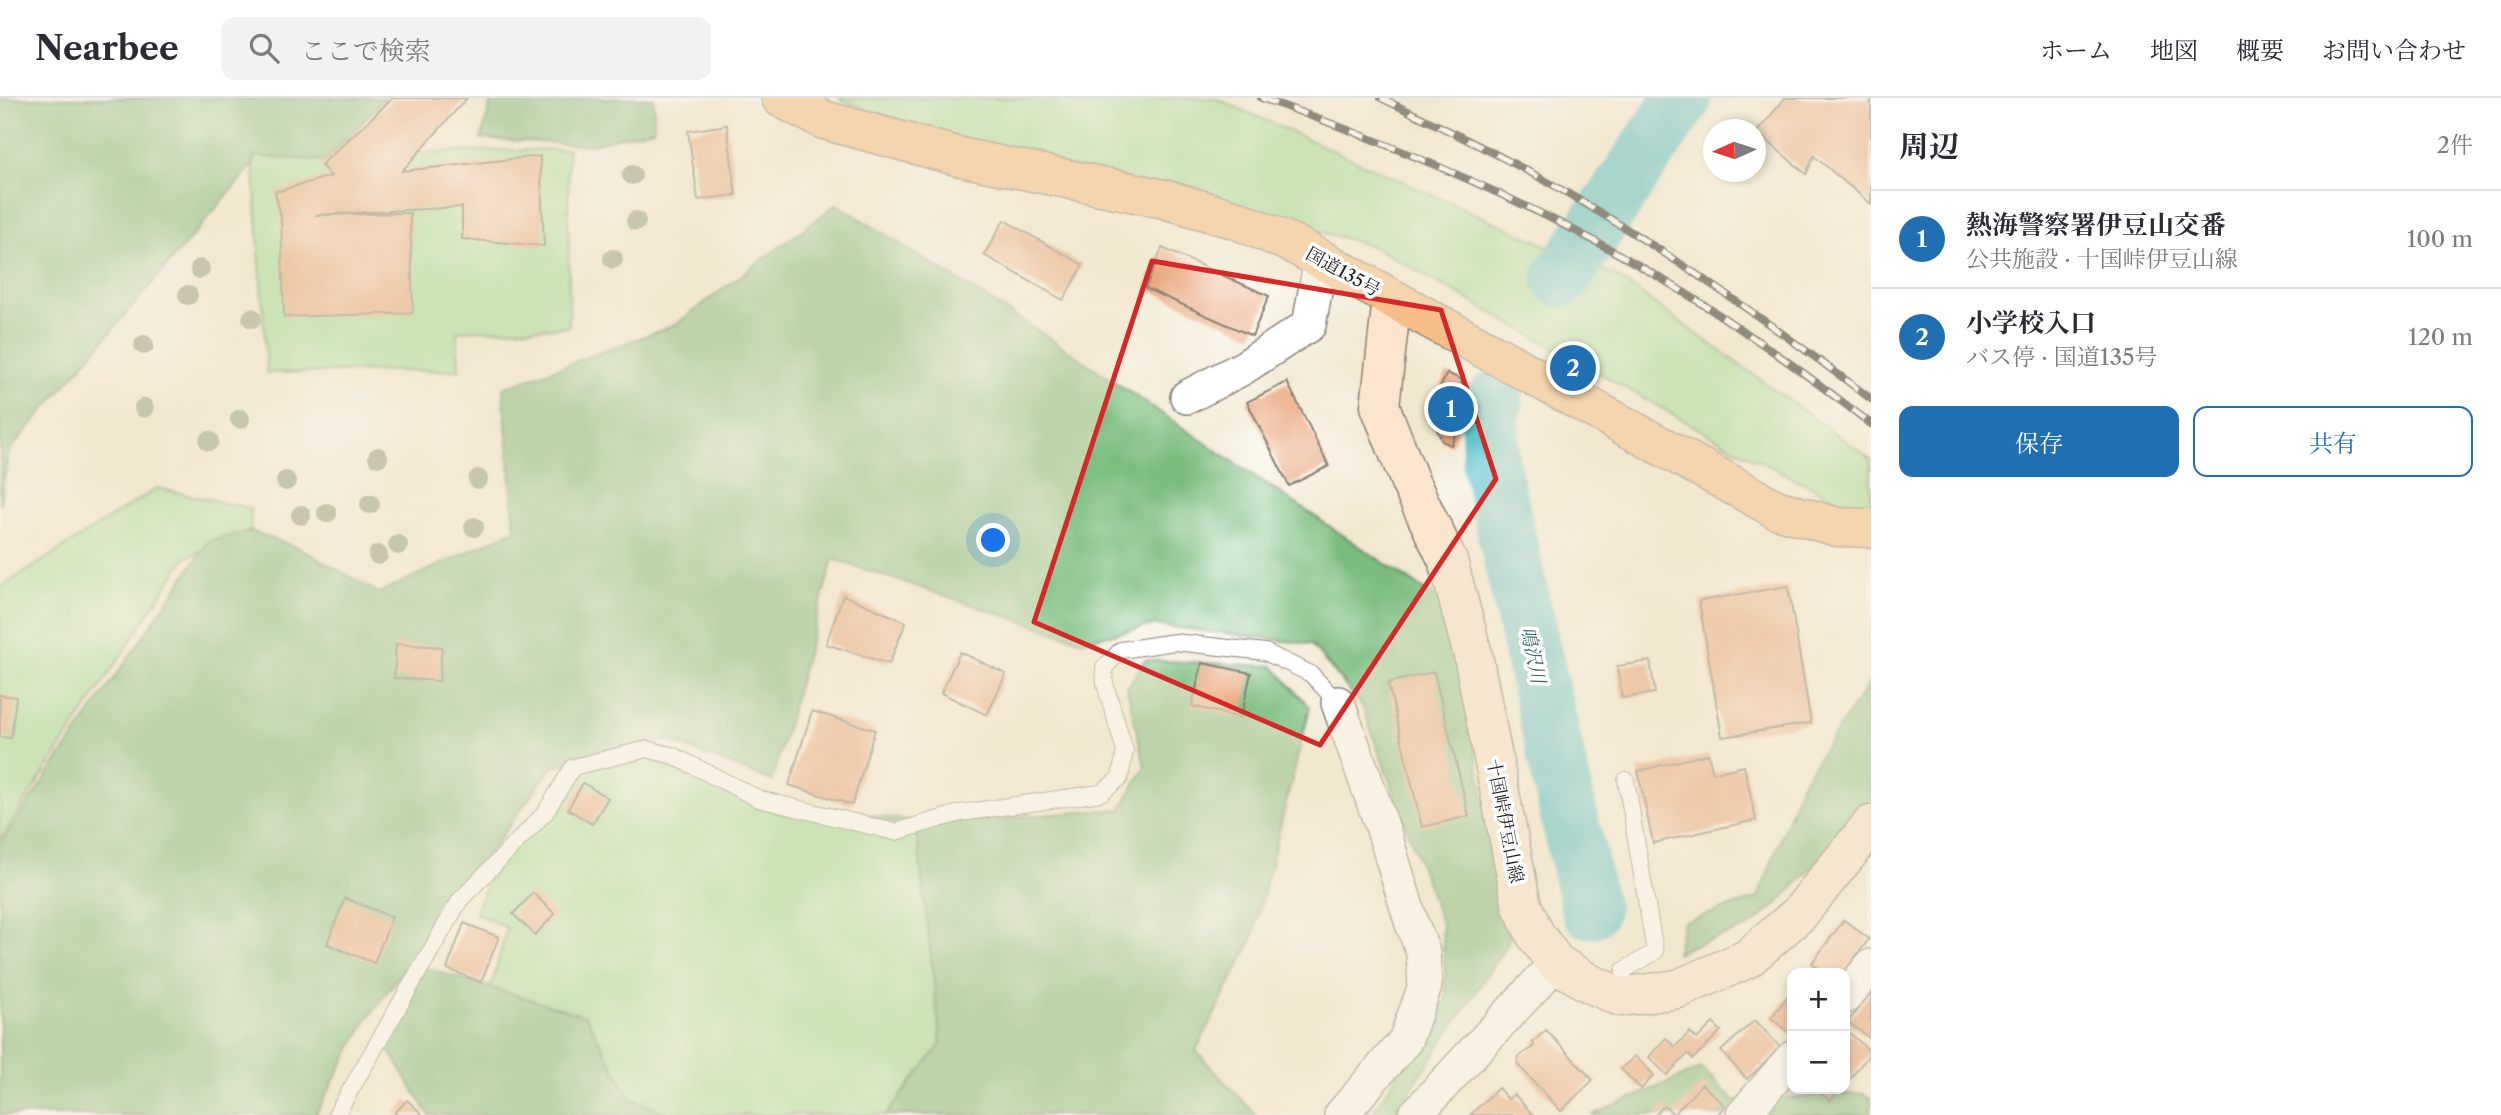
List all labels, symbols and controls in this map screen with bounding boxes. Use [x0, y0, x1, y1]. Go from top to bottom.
search box [221, 17, 711, 80]
text: Nearbee [35, 28, 179, 69]
icon: search [245, 29, 283, 67]
text: ここで検索 [301, 35, 431, 67]
text: ホーム [2040, 36, 2112, 65]
text: 地図 [2150, 36, 2198, 65]
text: 概要 [2236, 36, 2284, 65]
text: お問い合わせ [2322, 36, 2466, 65]
north arrow [1703, 119, 1766, 182]
text: 周辺 [1899, 128, 1959, 165]
text: 2件 [2437, 131, 2473, 159]
text: 熱海警察署伊豆山交番 [1966, 209, 2226, 241]
text: 1 [1917, 225, 1927, 253]
text: 100 m [2407, 225, 2473, 253]
street label: 国道135号 [1302, 243, 1384, 301]
text: 公共施設 · 十国峠伊豆山線 [1966, 245, 2238, 273]
text: 小学校入口 [1966, 307, 2096, 339]
text: 2 [1915, 323, 1929, 351]
text: 120 m [2408, 323, 2473, 351]
pin: 2 [1550, 342, 1596, 394]
text: バス停 · 国道135号 [1966, 343, 2158, 371]
pin: 1 [1428, 383, 1474, 435]
button: 保存 [1899, 406, 2179, 477]
button: 共有 [2193, 406, 2473, 477]
your location [976, 523, 1010, 557]
water label: 鳴沢川 [1516, 625, 1551, 687]
street label: 十国峠伊豆山線 [1482, 757, 1528, 885]
map controls [1787, 968, 1850, 1094]
button: + [1787, 968, 1850, 1031]
button: − [1787, 1031, 1850, 1094]

